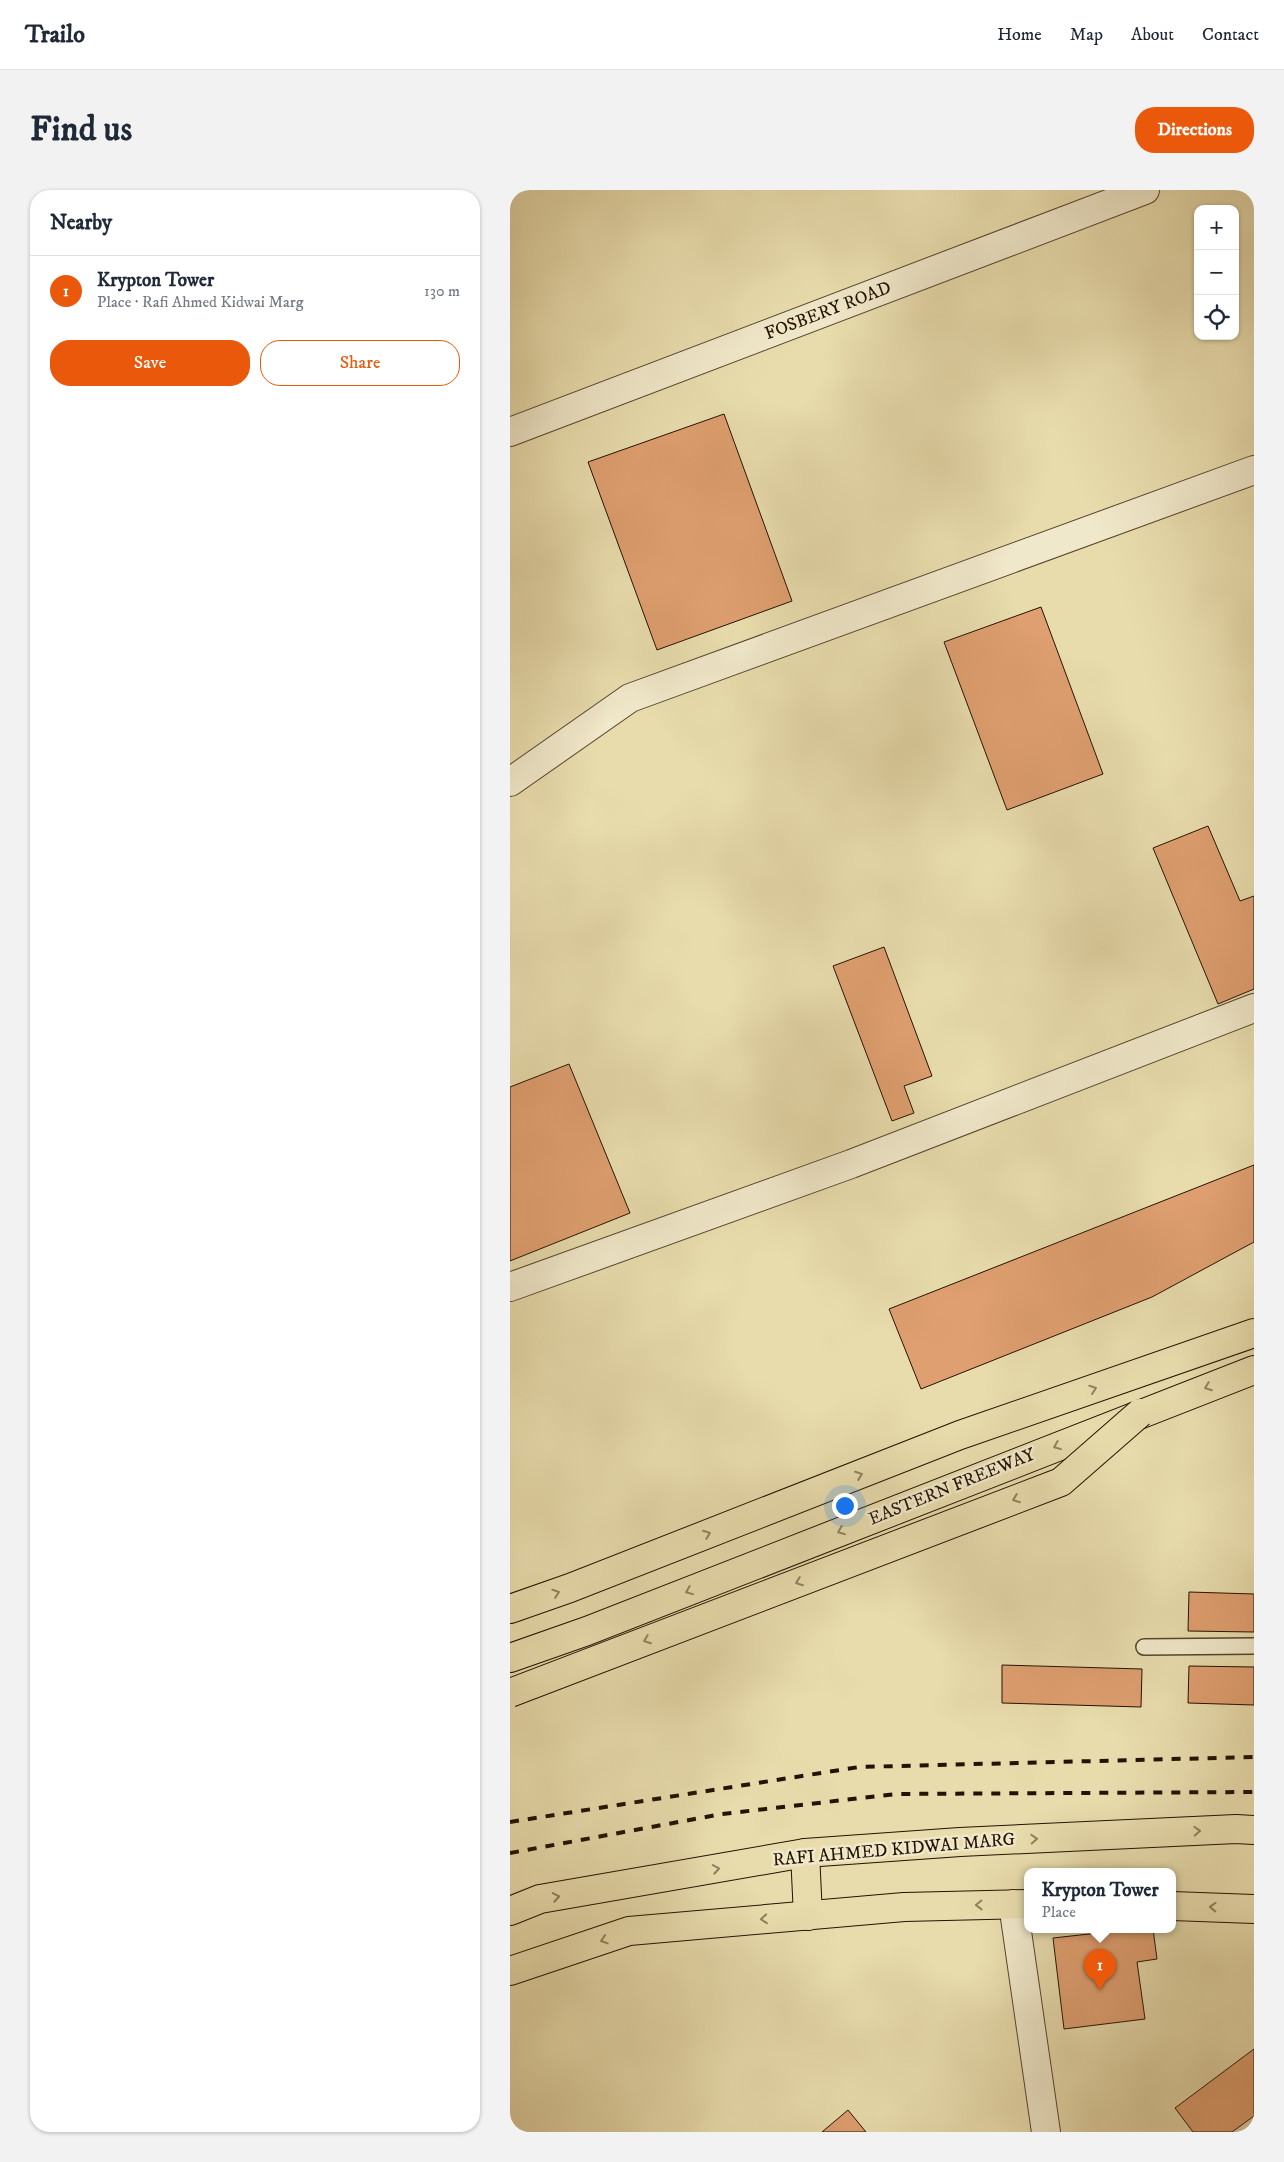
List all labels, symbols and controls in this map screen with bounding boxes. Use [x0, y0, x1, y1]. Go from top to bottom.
text: Trailo [25, 20, 85, 50]
text: Home [997, 24, 1042, 46]
text: Map [1070, 24, 1103, 46]
text: About [1131, 24, 1174, 46]
text: Contact [1202, 24, 1259, 46]
button: Directions [1135, 107, 1254, 153]
text: Find us [30, 108, 132, 152]
map controls [1194, 205, 1239, 340]
button: + [1194, 205, 1239, 250]
text: Nearby [50, 210, 112, 236]
button: − [1194, 250, 1239, 295]
text: Krypton Tower [97, 269, 214, 292]
street label: FOSBERY ROAD [762, 277, 894, 345]
text: 1 [63, 281, 69, 301]
text: 130 m [424, 281, 460, 301]
text: Place · Rafi Ahmed Kidwai Marg [97, 292, 304, 312]
button: locate [1194, 295, 1239, 340]
button: Save [50, 340, 250, 386]
button: Share [260, 340, 460, 386]
one-way arrow [1205, 1381, 1213, 1391]
one-way arrow [1089, 1384, 1097, 1394]
one-way arrow [1053, 1440, 1062, 1450]
street label: EASTERN FREEWAY [866, 1443, 1039, 1530]
one-way arrow [854, 1470, 863, 1481]
your location [832, 1493, 858, 1519]
one-way arrow [1012, 1493, 1021, 1503]
one-way arrow [837, 1525, 845, 1535]
one-way arrow [703, 1530, 711, 1540]
one-way arrow [795, 1576, 803, 1586]
one-way arrow [685, 1584, 694, 1595]
one-way arrow [551, 1589, 560, 1599]
one-way arrow [643, 1634, 652, 1644]
one-way arrow [1193, 1825, 1201, 1836]
street label: RAFI AHMED KIDWAI MARG [772, 1828, 1016, 1872]
one-way arrow [1031, 1833, 1039, 1844]
one-way arrow [712, 1864, 721, 1874]
popup [1024, 1868, 1176, 1933]
text: Krypton Tower [1042, 1879, 1158, 1902]
one-way arrow [552, 1892, 561, 1902]
one-way arrow [975, 1900, 982, 1910]
text: Place [1042, 1902, 1076, 1922]
one-way arrow [1209, 1902, 1217, 1913]
one-way arrow [760, 1914, 768, 1925]
one-way arrow [600, 1934, 608, 1944]
pin: 1 [1084, 1949, 1116, 1990]

